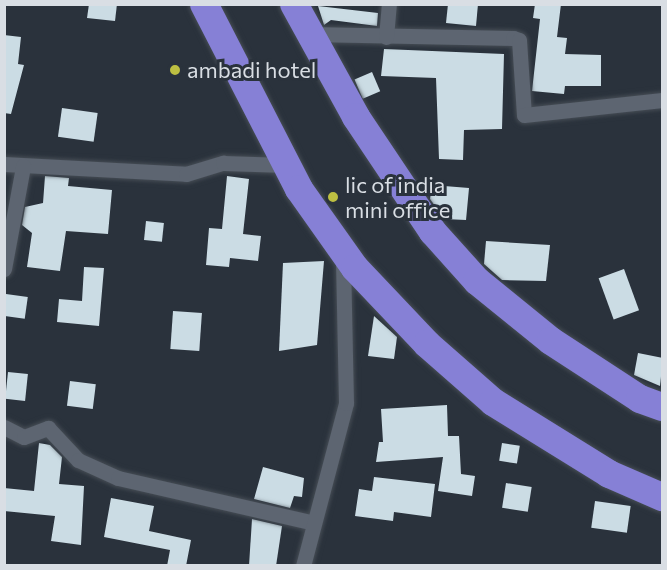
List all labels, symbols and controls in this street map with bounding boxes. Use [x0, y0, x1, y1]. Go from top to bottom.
place label: ambadi hotel [187, 57, 316, 83]
marker: ambadi hotel [168, 63, 182, 77]
place label: lic of india mini office [345, 171, 450, 222]
marker: lic of india mini office [326, 190, 340, 204]

